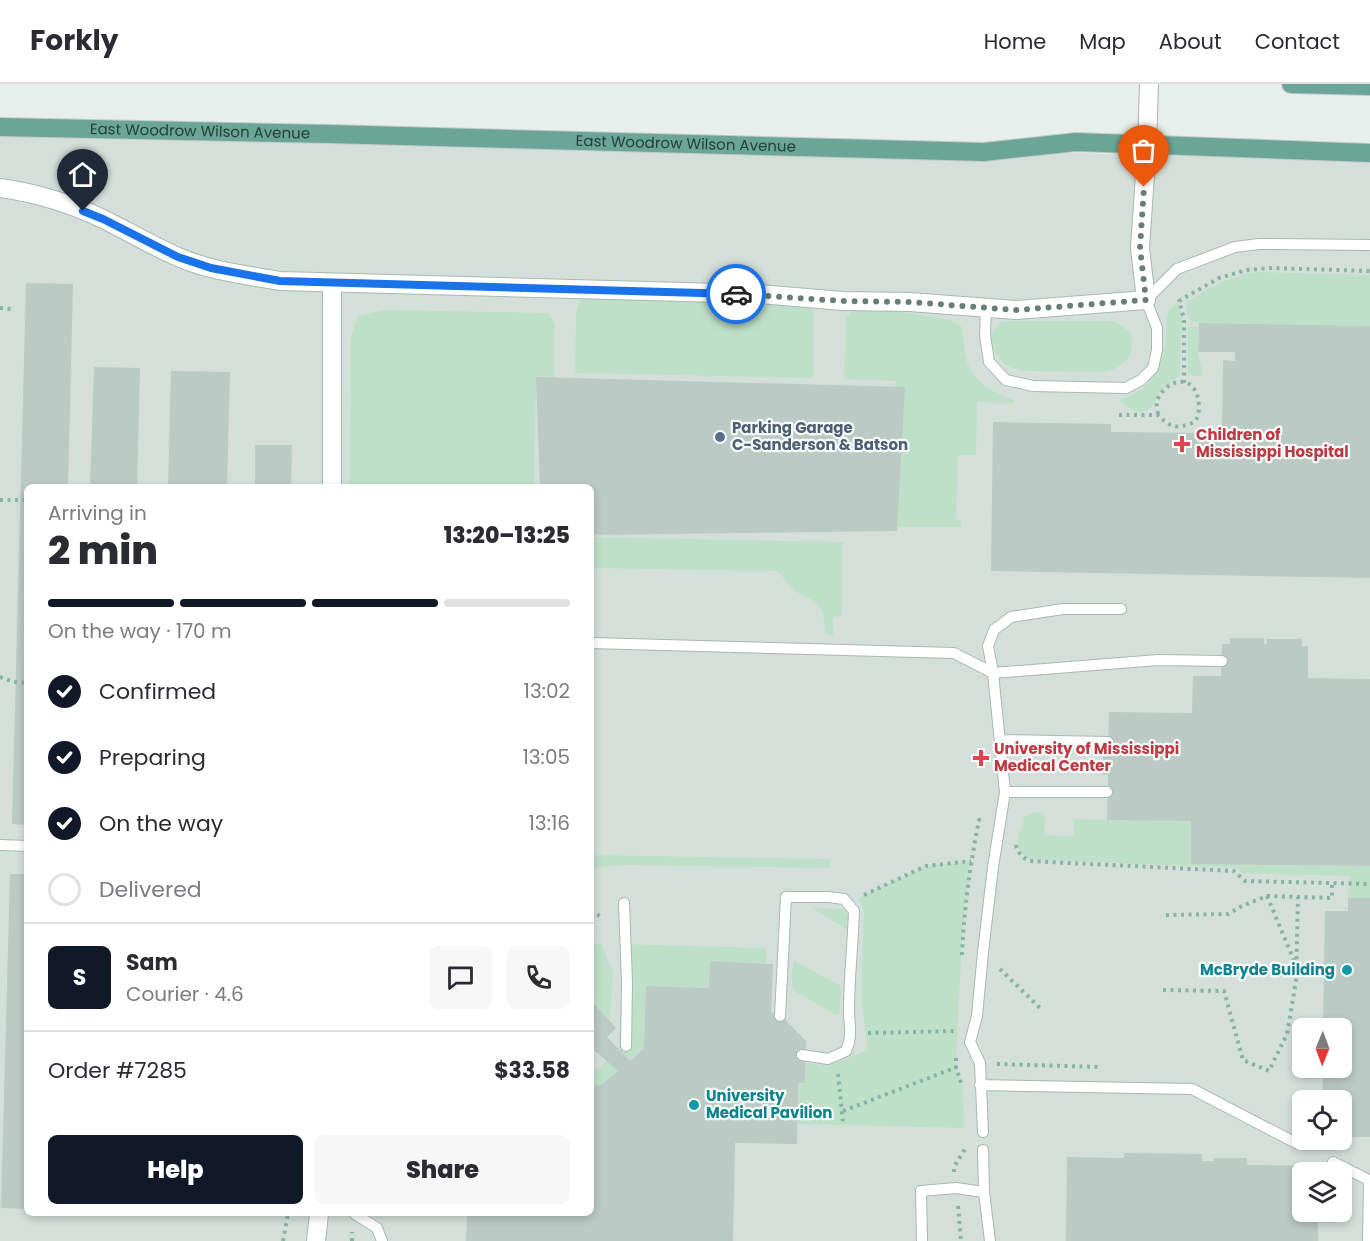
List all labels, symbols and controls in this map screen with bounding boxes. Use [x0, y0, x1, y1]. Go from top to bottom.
text: Forkly [30, 21, 118, 60]
text: Home [984, 27, 1046, 56]
text: Map [1079, 27, 1126, 56]
text: About [1159, 27, 1222, 56]
text: Contact [1255, 27, 1340, 56]
street label: East Woodrow Wilson Avenue [90, 118, 310, 144]
pin [1118, 125, 1169, 187]
street label: East Woodrow Wilson Avenue [575, 130, 796, 157]
icon: bag [1127, 134, 1160, 167]
pin [57, 149, 108, 211]
icon: home [66, 158, 99, 191]
courier [706, 264, 766, 324]
icon: car [720, 278, 753, 311]
place label: Parking Garage C-Sanderson & Batson [732, 417, 908, 455]
place label: Children of Mississippi Hospital [1196, 424, 1349, 462]
marker: Parking Garage C-Sanderson & Batson [713, 430, 727, 444]
marker: Children of Mississippi Hospital [1173, 435, 1191, 453]
text: Arriving in [48, 499, 147, 527]
text: 13:20–13:25 [444, 520, 570, 551]
text: 2 min [48, 523, 158, 578]
text: On the way · 170 m [48, 617, 232, 645]
icon: check [48, 675, 81, 708]
text: Confirmed [99, 676, 216, 707]
text: 13:02 [524, 677, 570, 705]
place label: University of Mississippi Medical Center [994, 738, 1179, 776]
icon: check [48, 741, 81, 774]
text: Preparing [99, 742, 206, 773]
text: 13:05 [522, 743, 570, 771]
marker: University of Mississippi Medical Center [972, 749, 990, 767]
icon: check [48, 807, 81, 840]
text: On the way [99, 808, 223, 839]
text: 13:16 [528, 809, 570, 837]
text: Delivered [99, 874, 202, 905]
button: chat [429, 946, 492, 1009]
button: phone [507, 946, 570, 1009]
text: Sam [126, 947, 178, 978]
place label: McBryde Building [1200, 959, 1335, 980]
text: S [73, 962, 86, 993]
marker: McBryde Building [1340, 963, 1354, 977]
text: Courier · 4.6 [126, 980, 244, 1008]
north arrow [1292, 1018, 1352, 1078]
map controls [1292, 1018, 1352, 1222]
text: Order #7285 [48, 1055, 187, 1086]
text: $33.58 [494, 1055, 570, 1086]
place label: University Medical Pavilion [706, 1085, 832, 1123]
button: locate [1292, 1090, 1352, 1150]
marker: University Medical Pavilion [687, 1098, 701, 1112]
button: Help [48, 1135, 303, 1204]
button: Share [315, 1135, 570, 1204]
button: layers [1292, 1162, 1352, 1222]

